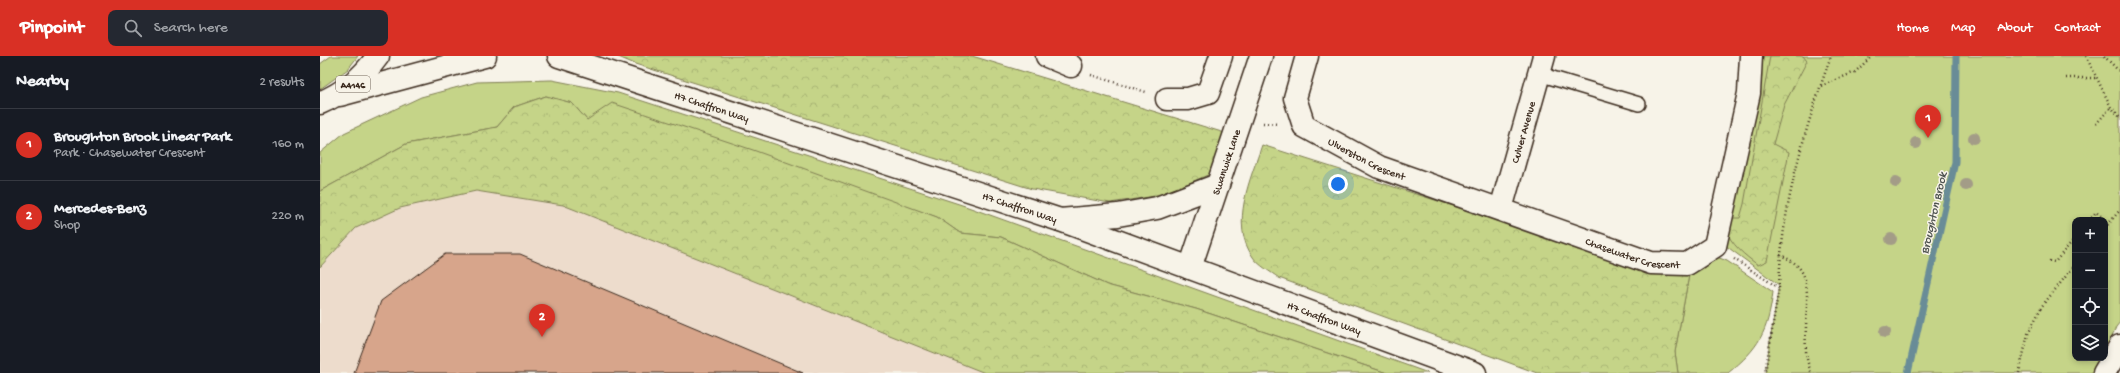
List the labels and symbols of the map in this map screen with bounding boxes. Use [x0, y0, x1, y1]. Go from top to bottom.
road number: A4146 [336, 76, 370, 92]
street label: H7 Chaffron Way [673, 90, 751, 126]
street label: Culver Avenue [1510, 100, 1539, 165]
pin: 1 [1915, 105, 1941, 138]
street label: Swanwick Lane [1211, 128, 1244, 197]
street label: Ulverston Crescent [1325, 136, 1408, 184]
water label: Broughton Brook [1919, 170, 1952, 256]
your location [1328, 174, 1348, 194]
street label: H7 Chaffron Way [981, 191, 1059, 227]
street label: Chasewater Crescent [1583, 236, 1682, 272]
street label: H7 Chaffron Way [1285, 300, 1363, 339]
pin: 2 [529, 304, 555, 337]

